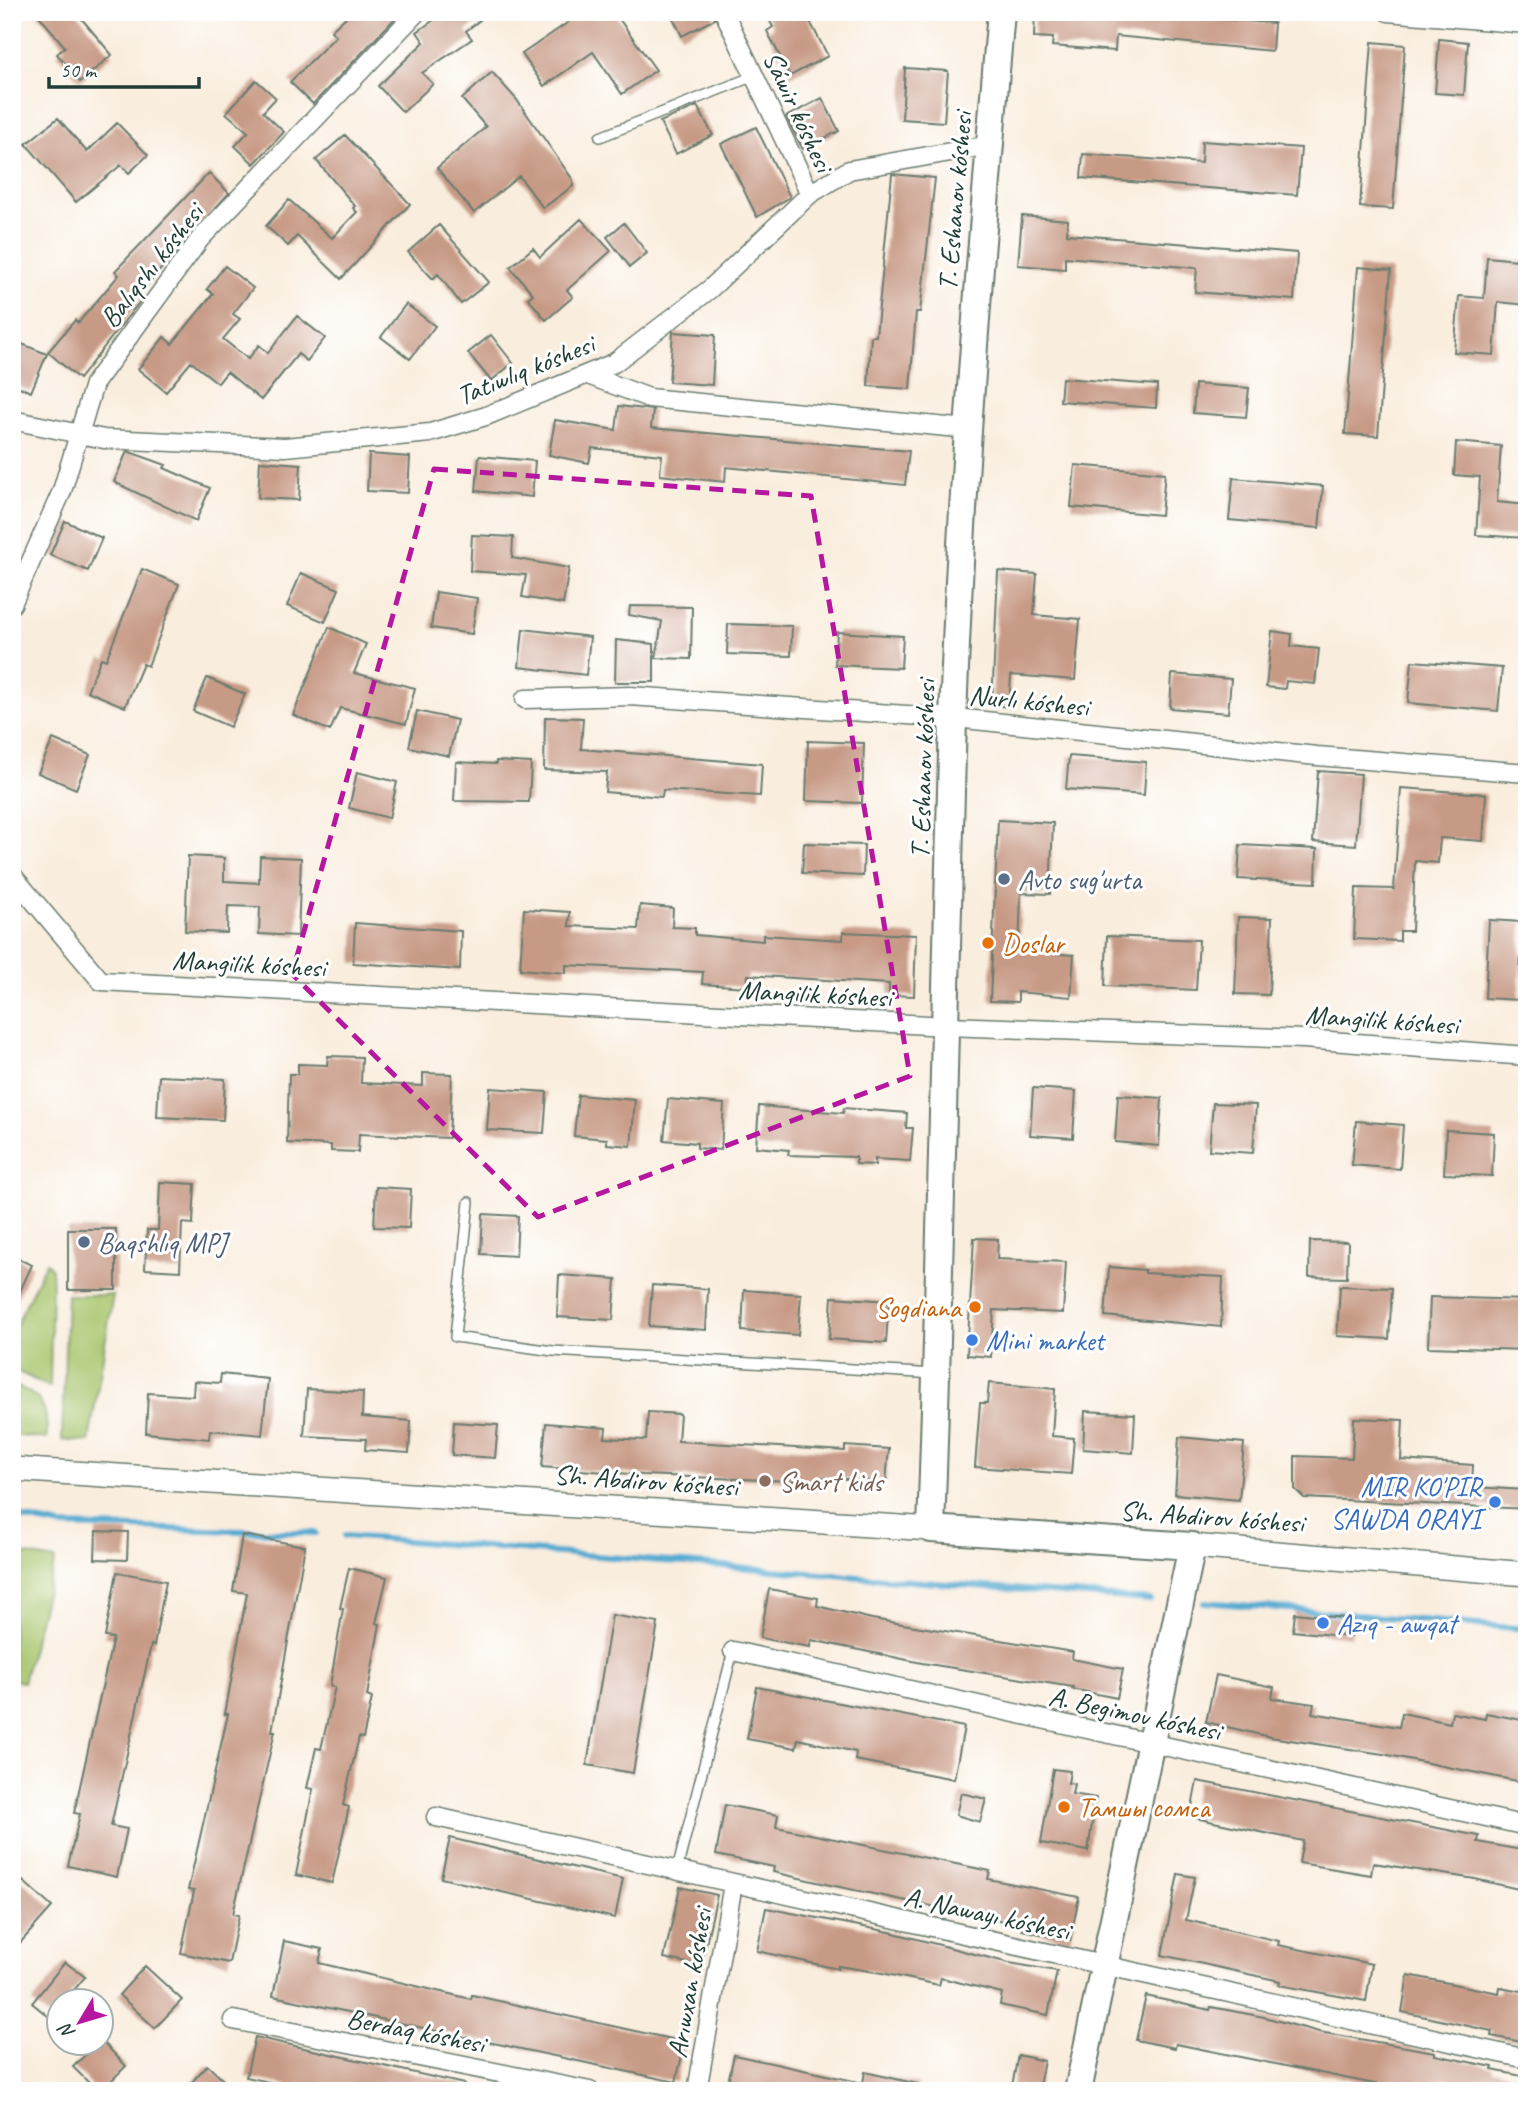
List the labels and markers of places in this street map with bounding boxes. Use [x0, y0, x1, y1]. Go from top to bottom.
place label: Avto sug'urta [1018, 862, 1143, 897]
marker: Avto sug'urta [996, 871, 1012, 887]
place label: Doslar [1002, 926, 1066, 961]
marker: Doslar [980, 935, 996, 951]
place label: Baqshlıq MPJ [98, 1225, 231, 1260]
marker: Baqshlıq MPJ [76, 1234, 92, 1250]
place label: Sogdiana [875, 1290, 963, 1325]
marker: Sogdiana [967, 1299, 983, 1315]
place label: Mini market [986, 1323, 1107, 1358]
marker: Mini market [964, 1332, 980, 1348]
place label: Smart kids [779, 1464, 885, 1499]
place label: MIR KO'PIR SAWDA ORAYI [1331, 1469, 1487, 1536]
marker: Smart kids [757, 1473, 773, 1489]
marker: MIR KO'PIR SAWDA ORAYI [1487, 1494, 1503, 1510]
place label: Azıq - awqat [1337, 1606, 1460, 1641]
marker: Azıq - awqat [1315, 1615, 1331, 1631]
place label: Тамшы сомса [1078, 1790, 1211, 1825]
marker: Тамшы сомса [1056, 1799, 1072, 1815]

